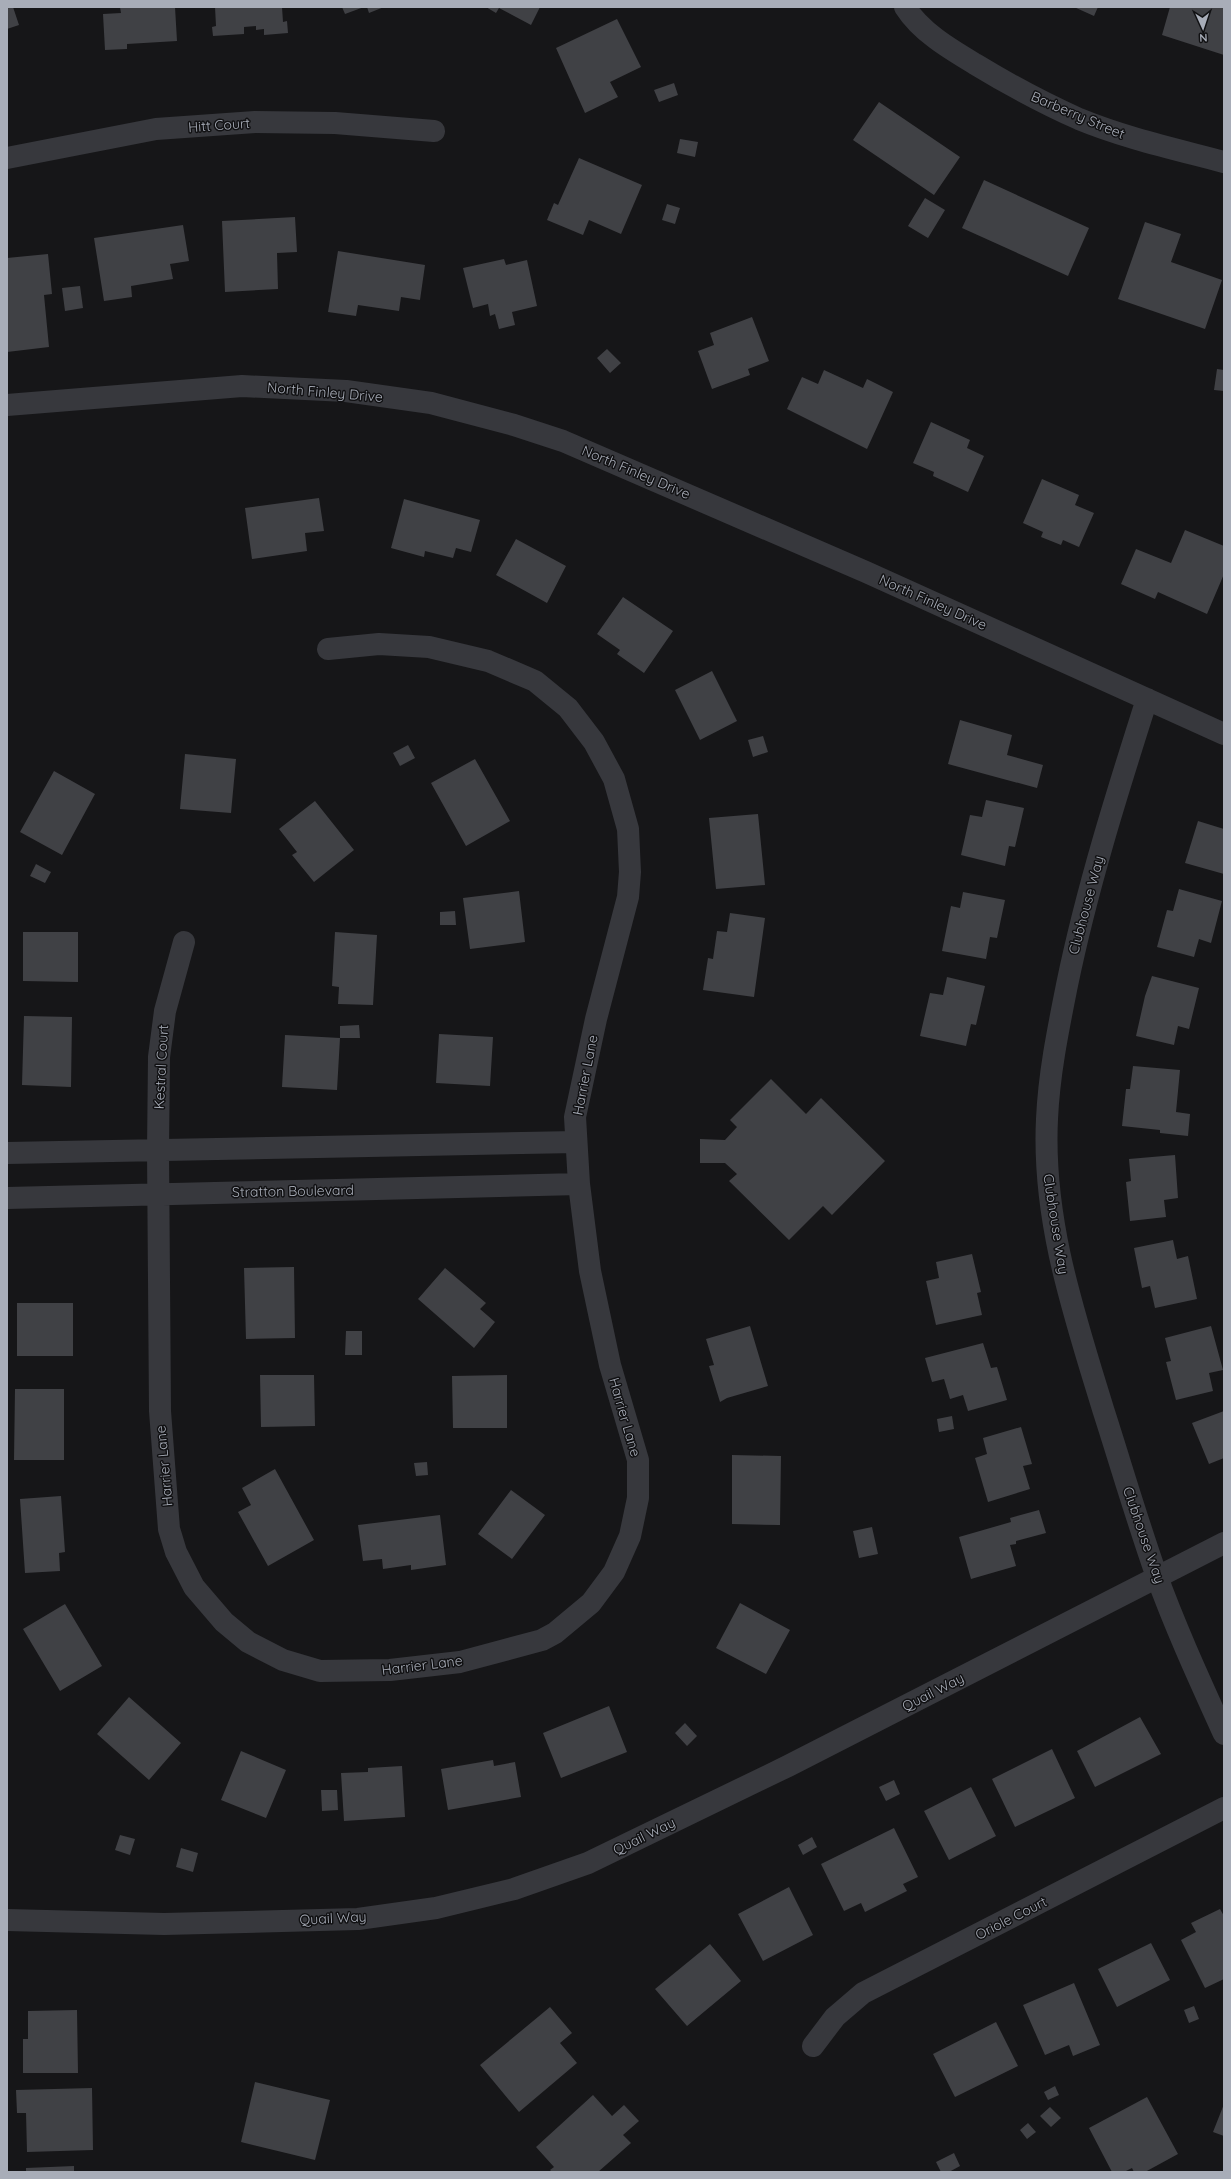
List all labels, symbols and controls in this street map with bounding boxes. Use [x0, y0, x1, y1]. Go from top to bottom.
north arrow [1183, 8, 1223, 48]
text: N [1199, 31, 1208, 45]
street label: Barberry Street [1028, 87, 1128, 143]
street label: Hitt Court [187, 114, 251, 136]
street label: North Finley Drive [266, 378, 384, 406]
street label: North Finley Drive [579, 441, 693, 503]
street label: North Finley Drive [876, 570, 990, 634]
street label: Clubhouse Way [1064, 854, 1108, 956]
street label: Kestral Court [150, 1024, 172, 1110]
street label: Harrier Lane [568, 1033, 602, 1117]
street label: Clubhouse Way [1039, 1173, 1073, 1275]
street label: Stratton Boulevard [232, 1181, 354, 1201]
street label: Harrier Lane [605, 1375, 645, 1459]
street label: Harrier Lane [151, 1425, 177, 1507]
street label: Clubhouse Way [1119, 1484, 1169, 1586]
street label: Harrier Lane [381, 1651, 464, 1679]
street label: Quail Way [899, 1669, 967, 1715]
street label: Quail Way [610, 1813, 678, 1859]
street label: Oriole Court [972, 1892, 1050, 1944]
street label: Quail Way [299, 1907, 367, 1929]

